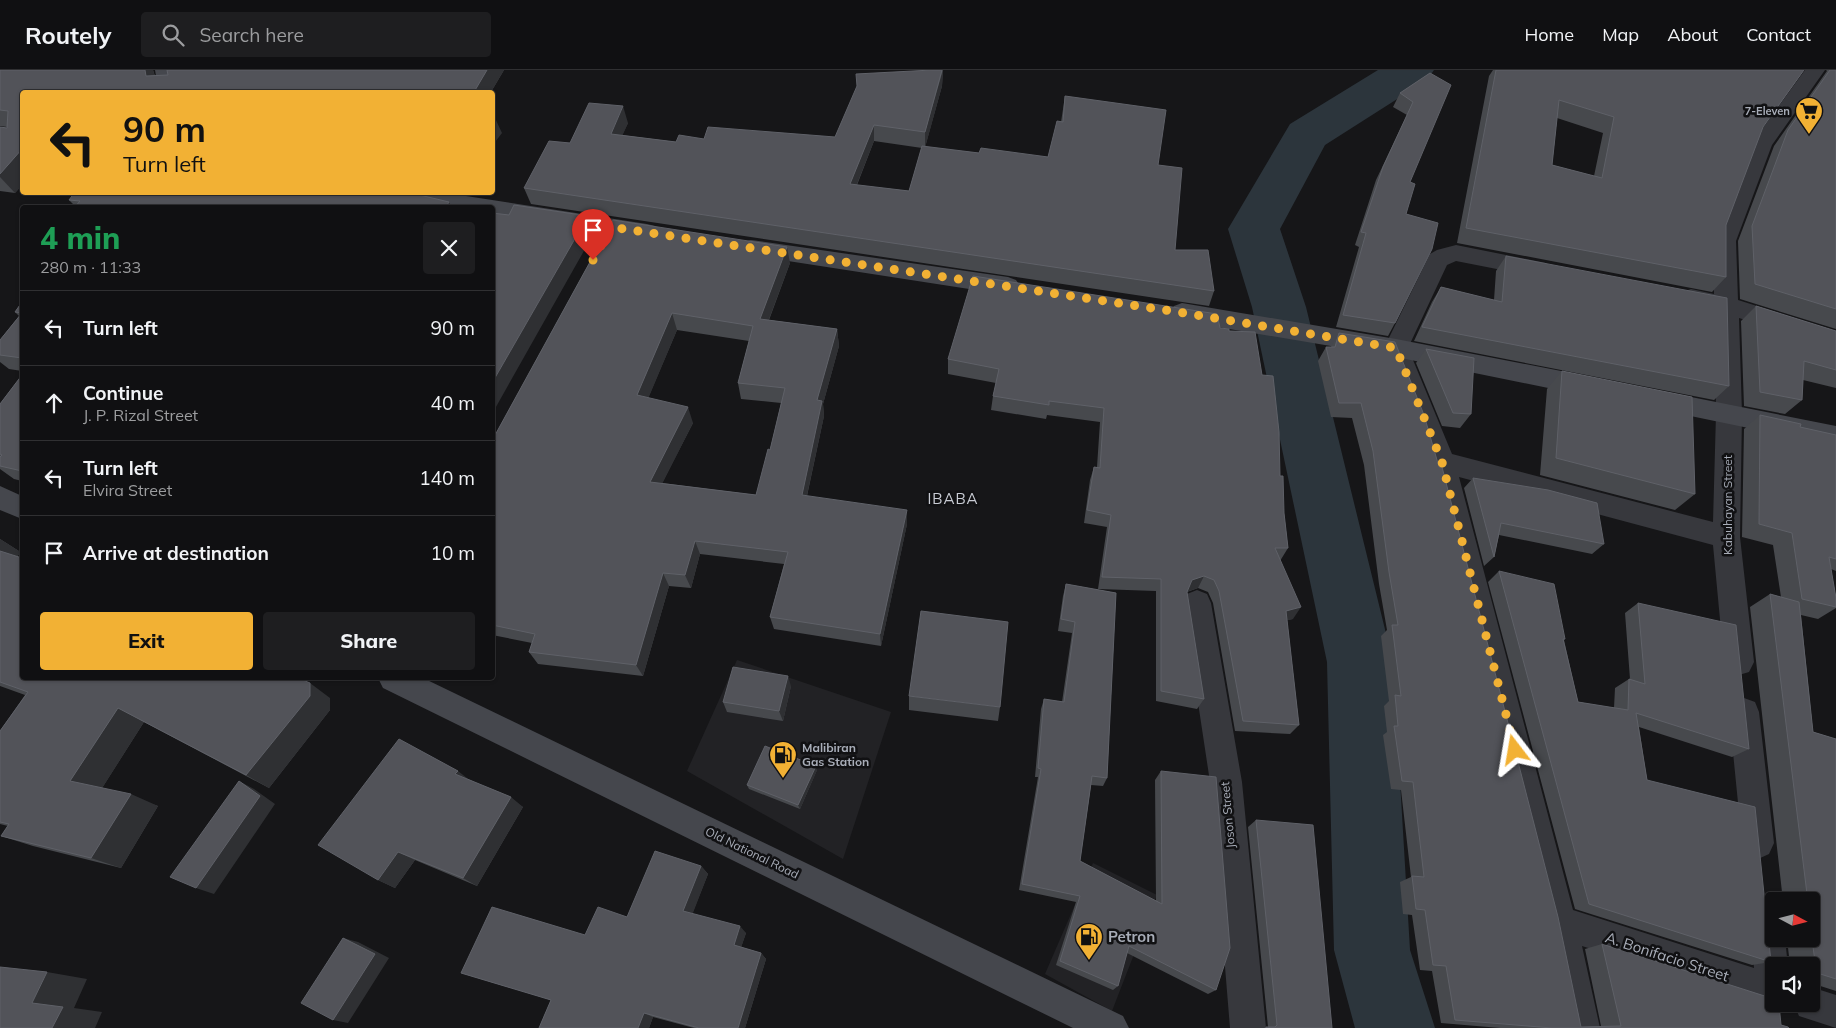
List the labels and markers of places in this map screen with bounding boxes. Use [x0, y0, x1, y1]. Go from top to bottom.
supermarket icon: 7-Eleven [1794, 96, 1824, 135]
place label: 7-Eleven [1745, 104, 1790, 118]
pin [572, 209, 614, 260]
fuel station icon: Malibiran Gas Station [768, 740, 798, 779]
place label: Malibiran Gas Station [802, 740, 869, 769]
fuel station icon: Petron [1074, 922, 1104, 961]
place label: Petron [1108, 927, 1155, 946]

